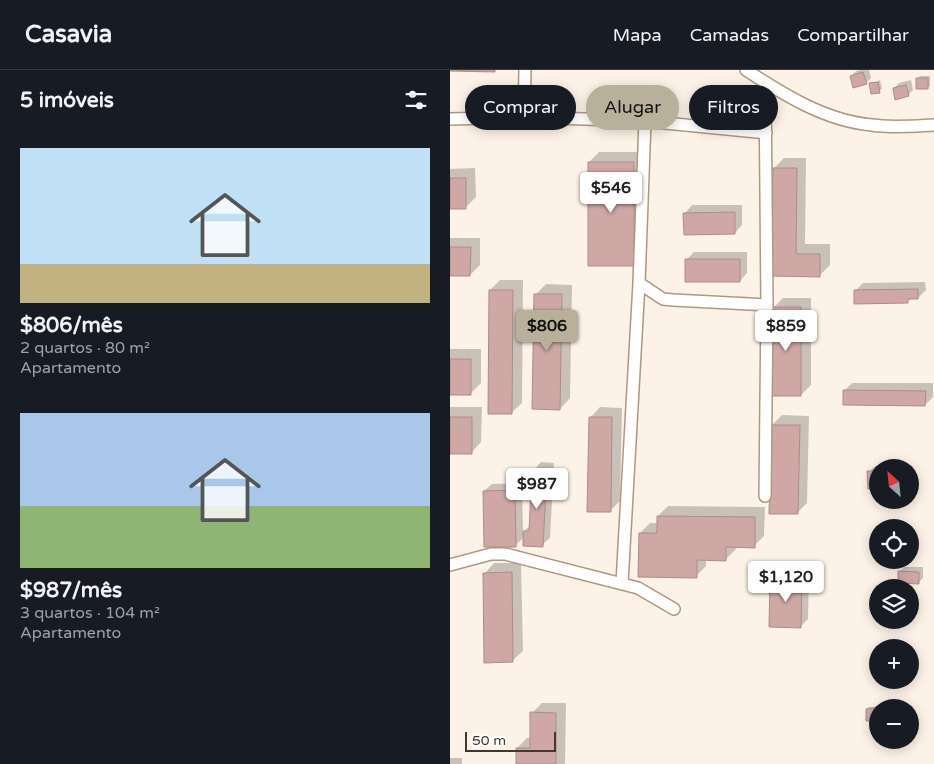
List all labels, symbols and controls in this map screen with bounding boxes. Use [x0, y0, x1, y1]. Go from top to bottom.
text: Casavia [25, 20, 112, 49]
text: Mapa [613, 24, 662, 46]
text: Camadas [690, 24, 769, 46]
text: Compartilhar [797, 24, 909, 46]
chip: Comprar [465, 85, 576, 130]
chip: Alugar [586, 85, 679, 130]
chip: Filtros [689, 85, 778, 130]
icon: filters [402, 86, 430, 114]
text: 5 imóveis [20, 88, 114, 113]
pin: $546 [581, 172, 641, 214]
text: $546 [591, 178, 631, 198]
icon: home [180, 180, 270, 270]
pin: $806 [517, 310, 577, 352]
pin: $859 [756, 310, 816, 352]
text: $806/mês [20, 313, 123, 338]
text: $806 [527, 316, 567, 336]
text: $859 [766, 316, 806, 336]
text: 2 quartos · 80 m² [20, 338, 150, 358]
text: Apartamento [20, 358, 121, 378]
icon: home [180, 445, 270, 535]
north arrow [869, 459, 919, 509]
map controls [869, 459, 919, 749]
pin: $987 [507, 468, 567, 510]
text: $987 [517, 474, 557, 494]
button: locate [869, 519, 919, 569]
pin: $1,120 [745, 560, 827, 603]
text: $1,120 [759, 567, 813, 587]
text: $987/mês [20, 578, 122, 603]
button: layers [869, 579, 919, 629]
text: 3 quartos · 104 m² [20, 603, 160, 623]
text: Apartamento [20, 623, 121, 643]
button: + [869, 639, 919, 689]
button: − [869, 699, 919, 749]
scale bar [465, 729, 556, 752]
text: 50 m [472, 732, 506, 749]

